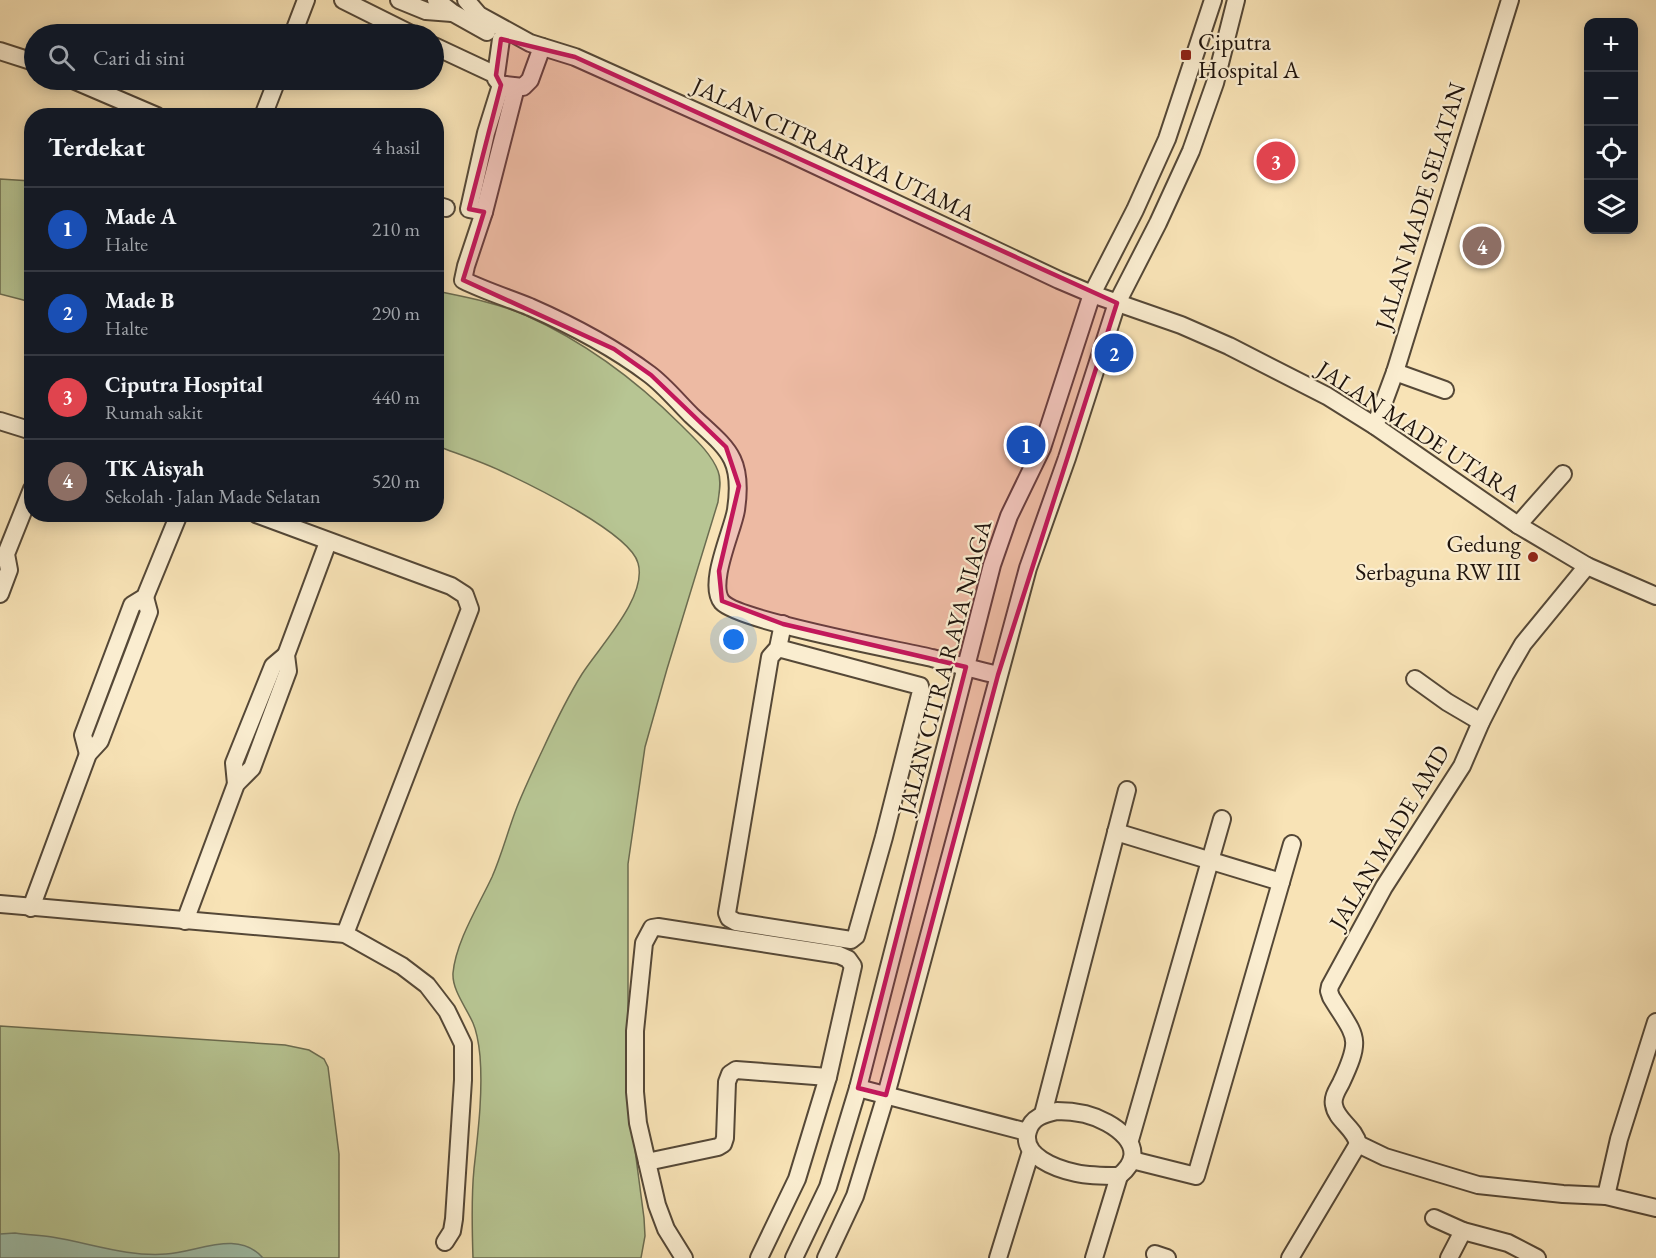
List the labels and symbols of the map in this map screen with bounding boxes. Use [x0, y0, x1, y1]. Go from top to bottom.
place label: Ciputra Hospital A [1198, 26, 1300, 85]
marker: Ciputra Hospital A [1179, 48, 1193, 62]
street label: JALAN CITRARAYA UTAMA [686, 69, 981, 228]
street label: JALAN MADE SELATAN [1367, 79, 1472, 335]
pin: 3 [1256, 138, 1296, 184]
pin: 4 [1462, 224, 1502, 268]
pin: 2 [1094, 330, 1134, 376]
street label: JALAN MADE UTARA [1310, 352, 1527, 509]
pin: 1 [1006, 422, 1046, 468]
street label: JALAN CITRA RAYA NIAGA [889, 516, 998, 820]
place label: Gedung Serbaguna RW III [1355, 528, 1522, 587]
marker: Gedung Serbaguna RW III [1526, 550, 1540, 564]
your location [719, 625, 748, 654]
street label: JALAN MADE AMD [1321, 739, 1456, 937]

